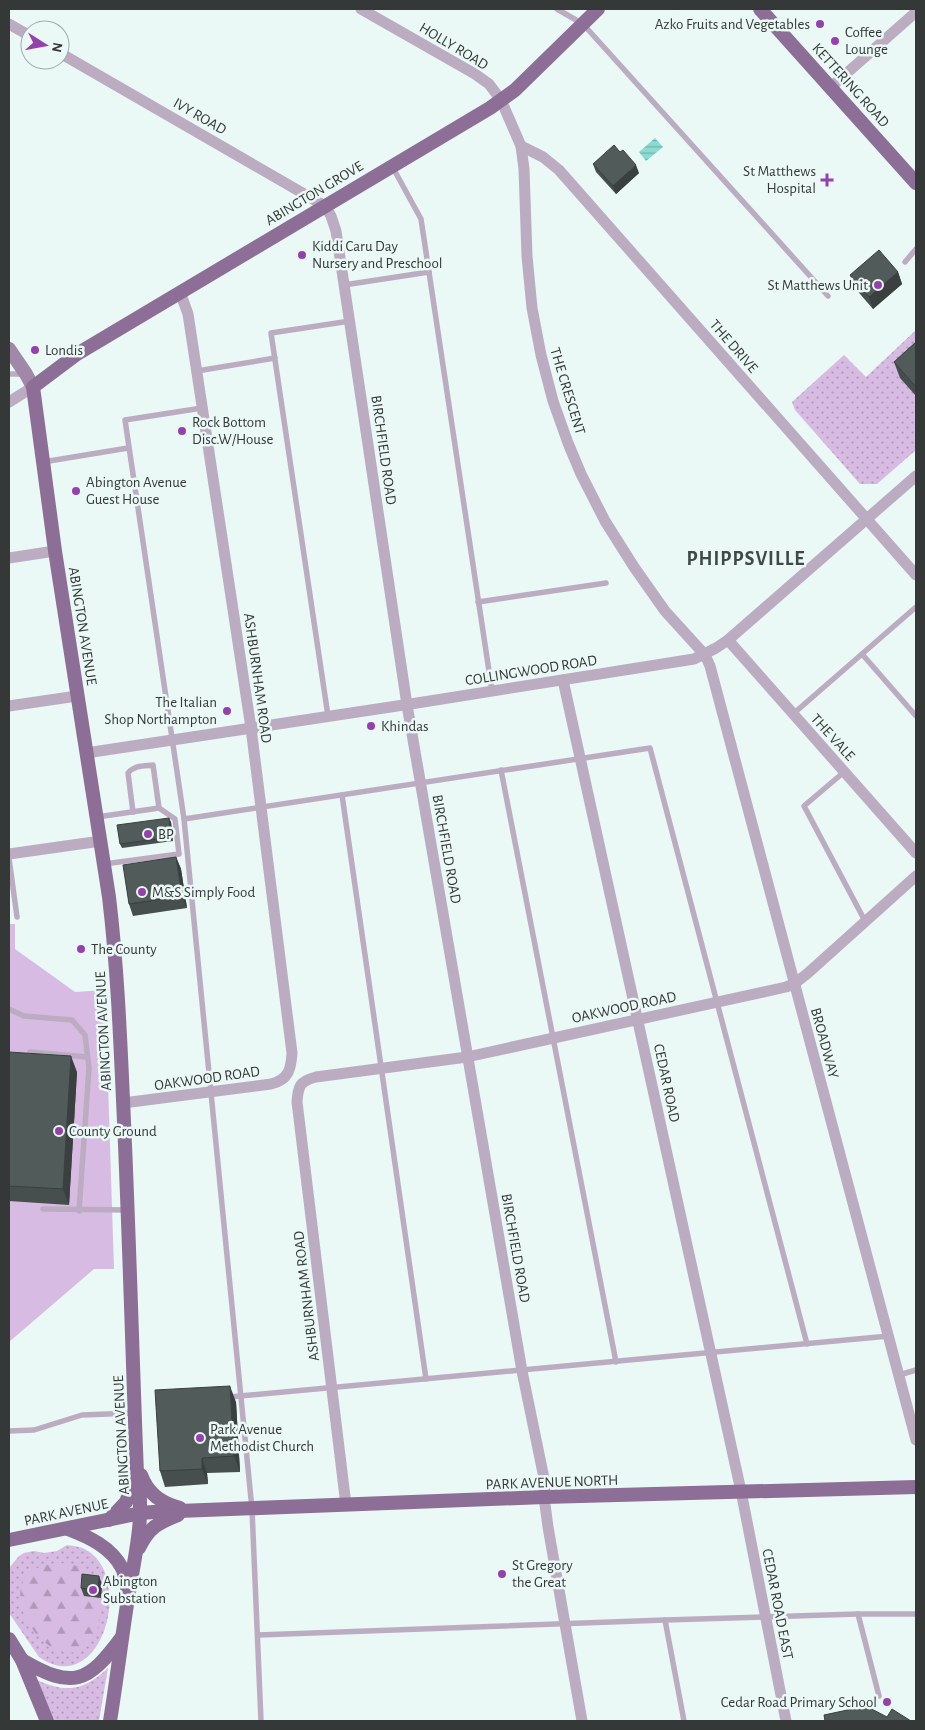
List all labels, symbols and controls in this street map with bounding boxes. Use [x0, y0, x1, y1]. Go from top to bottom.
place label: Azko Fruits and Vegetables [655, 17, 810, 32]
marker: Azko Fruits and Vegetables [814, 18, 826, 30]
north arrow [20, 20, 70, 70]
street label: HOLLY ROAD [417, 20, 491, 73]
place label: Coffee Lounge [845, 25, 888, 57]
marker: Coffee Lounge [829, 35, 841, 47]
text: N [49, 41, 65, 53]
street label: KETTERING ROAD [809, 41, 892, 130]
street label: IVY ROAD [171, 95, 229, 138]
street label: ABINGTON GROVE [263, 158, 366, 228]
place label: St Matthews Hospital [743, 164, 816, 196]
marker: St Matthews Hospital [820, 173, 834, 187]
place label: Kiddi Caru Day Nursery and Preschool [312, 239, 442, 271]
marker: Kiddi Caru Day Nursery and Preschool [296, 249, 308, 261]
place label: St Matthews Unit [767, 278, 868, 293]
marker: St Matthews Unit [872, 279, 884, 291]
street label: THE DRIVE [707, 317, 761, 376]
place label: Londis [45, 343, 83, 358]
marker: Londis [29, 344, 41, 356]
street label: THE CRESCENT [547, 346, 588, 437]
street label: BIRCHFIELD ROAD [368, 394, 399, 506]
place label: Rock Bottom Disc.W/House [192, 415, 273, 447]
marker: Rock Bottom Disc.W/House [176, 425, 188, 437]
place label: Abington Avenue Guest House [86, 475, 187, 507]
marker: Abington Avenue Guest House [70, 485, 82, 497]
district label: PHIPPSVILLE [686, 549, 806, 569]
street label: ABINGTON AVENUE [66, 566, 99, 686]
street label: ASHBURNHAM ROAD [241, 612, 274, 744]
street label: COLLINGWOOD ROAD [464, 653, 598, 688]
place label: The Italian Shop Northampton [104, 695, 217, 727]
marker: The Italian Shop Northampton [221, 705, 233, 717]
street label: THE VALE [808, 711, 857, 764]
place label: Khindas [381, 719, 429, 734]
marker: Khindas [365, 720, 377, 732]
street label: BIRCHFIELD ROAD [430, 793, 464, 905]
place label: BP [158, 827, 174, 842]
marker: BP [142, 828, 154, 840]
place label: M&S Simply Food [152, 885, 255, 900]
marker: M&S Simply Food [136, 886, 148, 898]
place label: The County [91, 942, 157, 957]
marker: The County [75, 943, 87, 955]
street label: ABINGTON AVENUE [93, 971, 114, 1091]
street label: OAKWOOD ROAD [570, 989, 678, 1026]
street label: BROADWAY [808, 1006, 841, 1080]
street label: CEDAR ROAD [651, 1042, 682, 1124]
street label: OAKWOOD ROAD [153, 1064, 261, 1093]
place label: County Ground [69, 1124, 157, 1139]
marker: County Ground [53, 1125, 65, 1137]
street label: BIRCHFIELD ROAD [499, 1192, 533, 1304]
street label: ASHBURNHAM ROAD [291, 1230, 322, 1362]
street label: ABINGTON AVENUE [111, 1375, 132, 1495]
place label: Park Avenue Methodist Church [210, 1422, 314, 1454]
marker: Park Avenue Methodist Church [194, 1432, 206, 1444]
street label: PARK AVENUE NORTH [485, 1473, 619, 1492]
street label: PARK AVENUE [23, 1496, 110, 1529]
street label: CEDAR ROAD EAST [759, 1547, 796, 1661]
place label: St Gregory the Great [512, 1558, 573, 1590]
marker: St Gregory the Great [496, 1568, 508, 1580]
place label: Abington Substation [103, 1574, 166, 1606]
marker: Abington Substation [87, 1584, 99, 1596]
place label: Cedar Road Primary School [721, 1695, 877, 1710]
marker: Cedar Road Primary School [881, 1696, 893, 1708]

